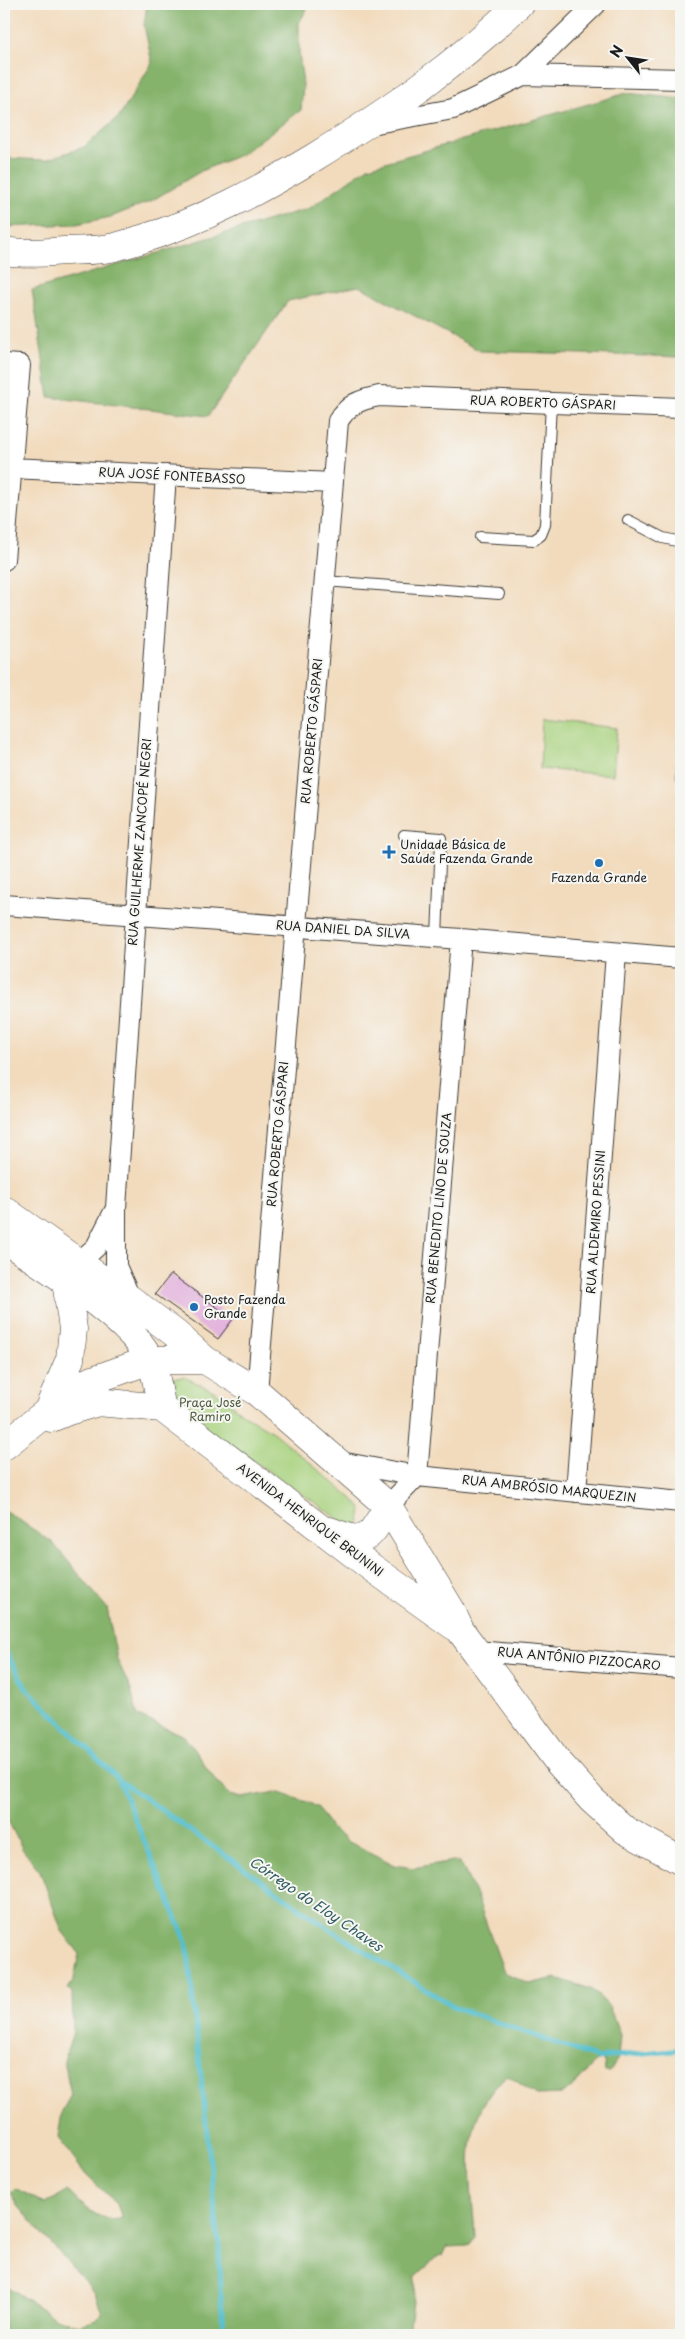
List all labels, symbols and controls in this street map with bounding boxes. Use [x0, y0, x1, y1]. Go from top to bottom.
north arrow [602, 32, 652, 82]
text: N [604, 41, 628, 61]
street label: RUA ROBERTO GÁSPARI [470, 390, 616, 414]
street label: RUA JOSÉ FONTEBASSO [98, 462, 246, 488]
street label: RUA ROBERTO GÁSPARI [296, 657, 326, 805]
street label: RUA GUILHERME ZANCOPÉ NEGRI [123, 737, 155, 946]
place label: Unidade Básica de Saúde Fazenda Grande [400, 835, 534, 867]
marker: Unidade Básica de Saúde Fazenda Grande [382, 845, 396, 859]
marker: Fazenda Grande [593, 857, 605, 869]
place label: Fazenda Grande [551, 868, 648, 886]
street label: RUA DANIEL DA SILVA [275, 915, 411, 943]
street label: RUA ROBERTO GÁSPARI [262, 1060, 292, 1208]
street label: RUA BENEDITO LINO DE SOUZA [421, 1111, 455, 1304]
street label: RUA ALDEMIRO PESSINI [581, 1149, 609, 1295]
place label: Posto Fazenda Grande [204, 1290, 286, 1322]
marker: Posto Fazenda Grande [188, 1301, 200, 1313]
park label: Praça José Ramiro [179, 1393, 241, 1425]
street label: AVENIDA HENRIQUE BRUNINI [234, 1458, 388, 1580]
street label: RUA AMBRÓSIO MARQUEZIN [461, 1470, 637, 1506]
street label: RUA ANTÔNIO PIZZOCARO [497, 1642, 662, 1674]
water label: Córrego do Eloy Chaves [245, 1851, 389, 1957]

